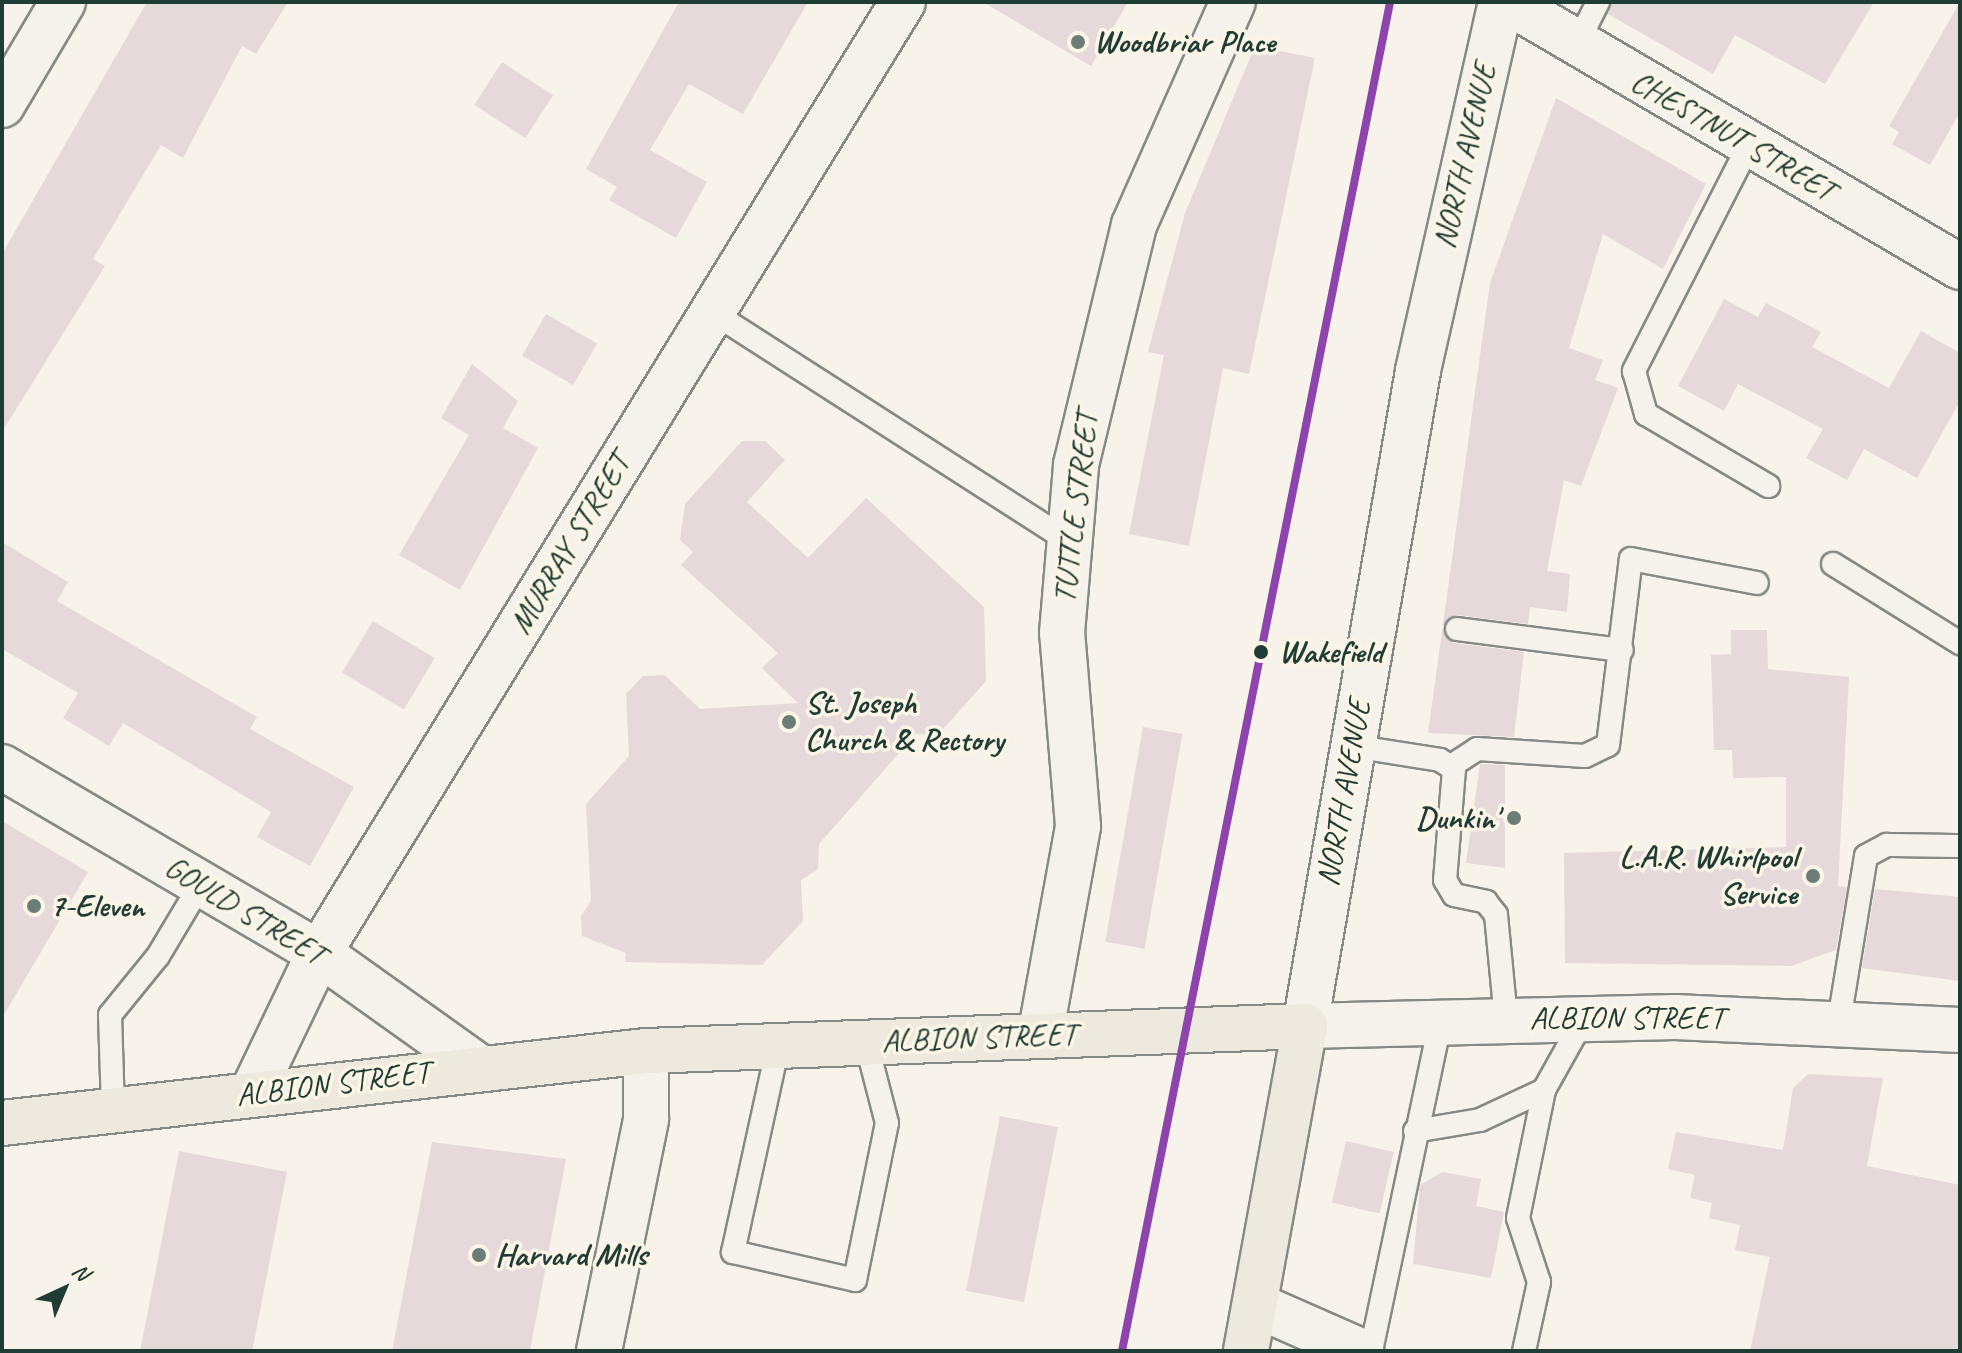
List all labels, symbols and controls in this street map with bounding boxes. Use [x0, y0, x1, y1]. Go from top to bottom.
place label: Woodbriar Place [1094, 23, 1276, 61]
marker: Woodbriar Place [1069, 33, 1087, 51]
street label: NORTH AVENUE [1425, 60, 1505, 252]
street label: CHESTNUT STREET [1624, 62, 1842, 210]
street label: TUTTLE STREET [1045, 411, 1107, 605]
street label: MURRAY STREET [502, 448, 638, 640]
place label: Wakefield [1279, 633, 1383, 671]
marker: Wakefield [1250, 641, 1272, 663]
place label: St. Joseph Church & Rectory [805, 685, 1004, 760]
street label: NORTH AVENUE [1309, 697, 1379, 889]
marker: St. Joseph Church & Rectory [780, 713, 798, 731]
place label: Dunkin' [1416, 799, 1498, 837]
marker: Dunkin' [1505, 809, 1523, 827]
place label: L.A.R. Whirlpool Service [1619, 839, 1797, 914]
street label: GOULD STREET [158, 848, 332, 974]
marker: L.A.R. Whirlpool Service [1804, 867, 1822, 885]
place label: 7-Eleven [50, 887, 144, 925]
marker: 7-Eleven [25, 897, 43, 915]
street label: ALBION STREET [1530, 999, 1724, 1037]
street label: ALBION STREET [881, 1015, 1077, 1061]
street label: ALBION STREET [234, 1053, 432, 1115]
place label: Harvard Mills [495, 1236, 648, 1274]
marker: Harvard Mills [470, 1246, 488, 1264]
north arrow [24, 1249, 104, 1329]
text: N [66, 1257, 95, 1287]

